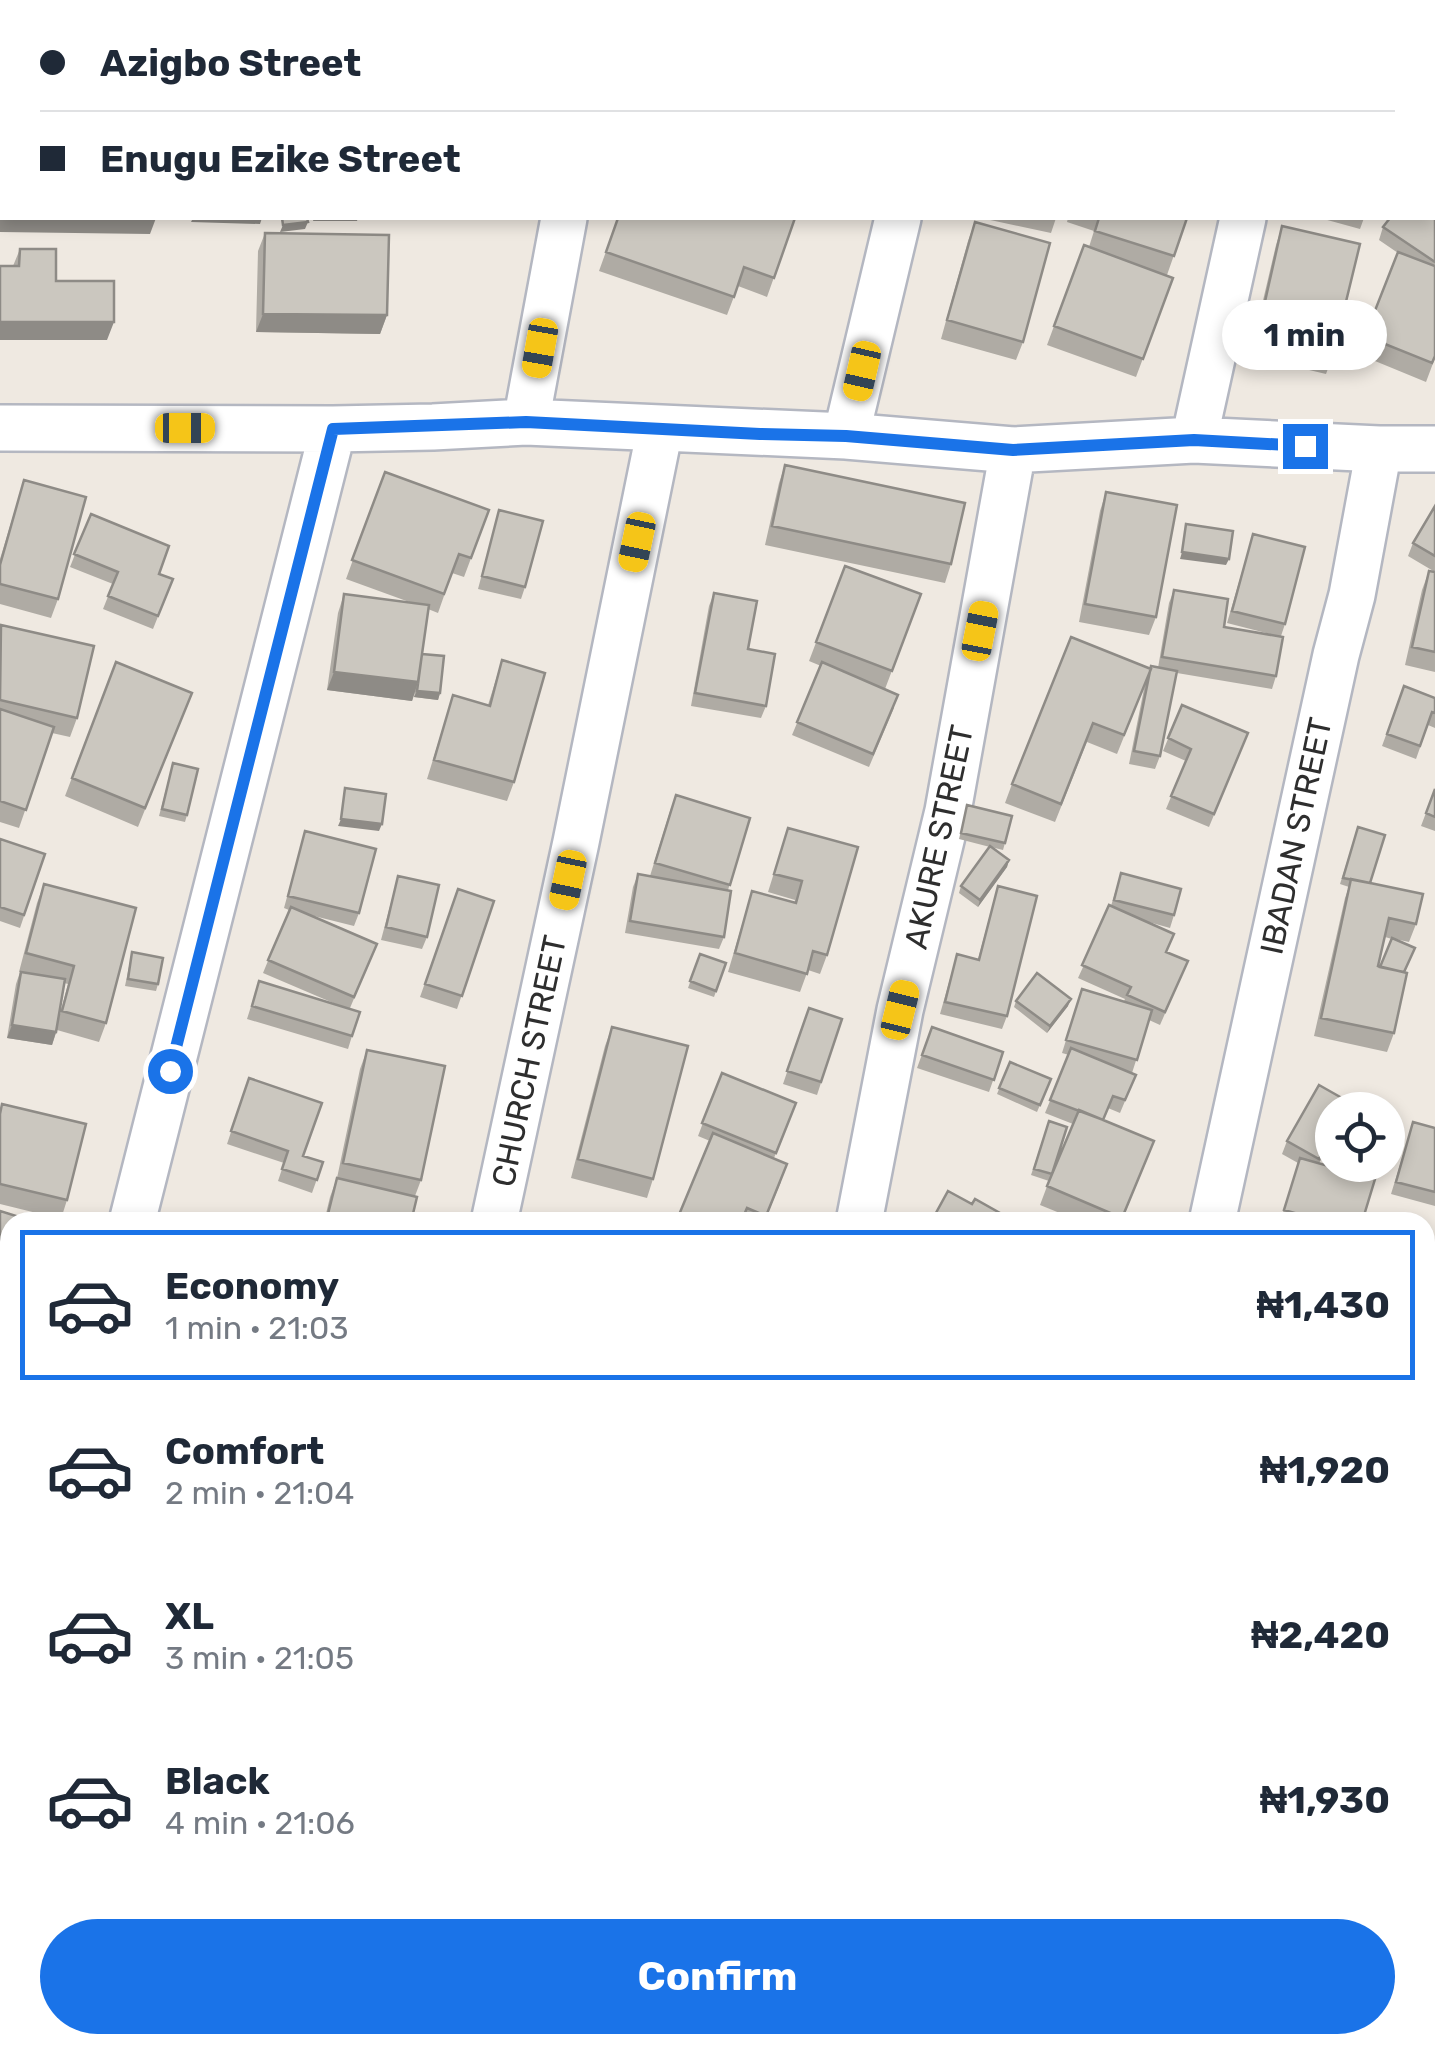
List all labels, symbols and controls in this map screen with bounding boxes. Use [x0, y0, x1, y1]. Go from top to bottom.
text: Azigbo Street [100, 40, 361, 86]
text: Enugu Ezike Street [100, 136, 461, 182]
callout: 1 min [1222, 301, 1388, 371]
car [520, 316, 560, 380]
text: 1 min [1264, 316, 1345, 354]
car [841, 338, 883, 404]
car [155, 413, 215, 443]
route end [1283, 424, 1328, 469]
car [616, 510, 658, 574]
car [960, 599, 1000, 663]
street label: IBADAN STREET [1252, 714, 1340, 958]
street label: AKURE STREET [897, 722, 981, 952]
car [547, 848, 589, 912]
street label: CHURCH STREET [484, 932, 574, 1190]
car [878, 977, 922, 1043]
route start [148, 1049, 193, 1094]
map controls [1315, 1092, 1405, 1182]
button: locate [1315, 1092, 1405, 1182]
icon: car [45, 1260, 135, 1350]
text: Economy [165, 1263, 339, 1309]
text: ₦1,430 [1257, 1282, 1390, 1328]
text: 1 min · 21:03 [165, 1309, 349, 1347]
icon: car [45, 1425, 135, 1515]
text: Comfort [165, 1428, 324, 1474]
text: ₦1,920 [1260, 1447, 1390, 1493]
text: 2 min · 21:04 [165, 1474, 354, 1512]
icon: car [45, 1590, 135, 1680]
text: XL [165, 1593, 214, 1639]
text: ₦2,420 [1251, 1612, 1390, 1658]
text: 3 min · 21:05 [165, 1639, 354, 1677]
icon: car [45, 1755, 135, 1845]
text: Black [165, 1758, 270, 1804]
text: ₦1,930 [1260, 1777, 1390, 1823]
text: 4 min · 21:06 [165, 1804, 355, 1842]
button: Confirm [40, 1919, 1395, 2034]

